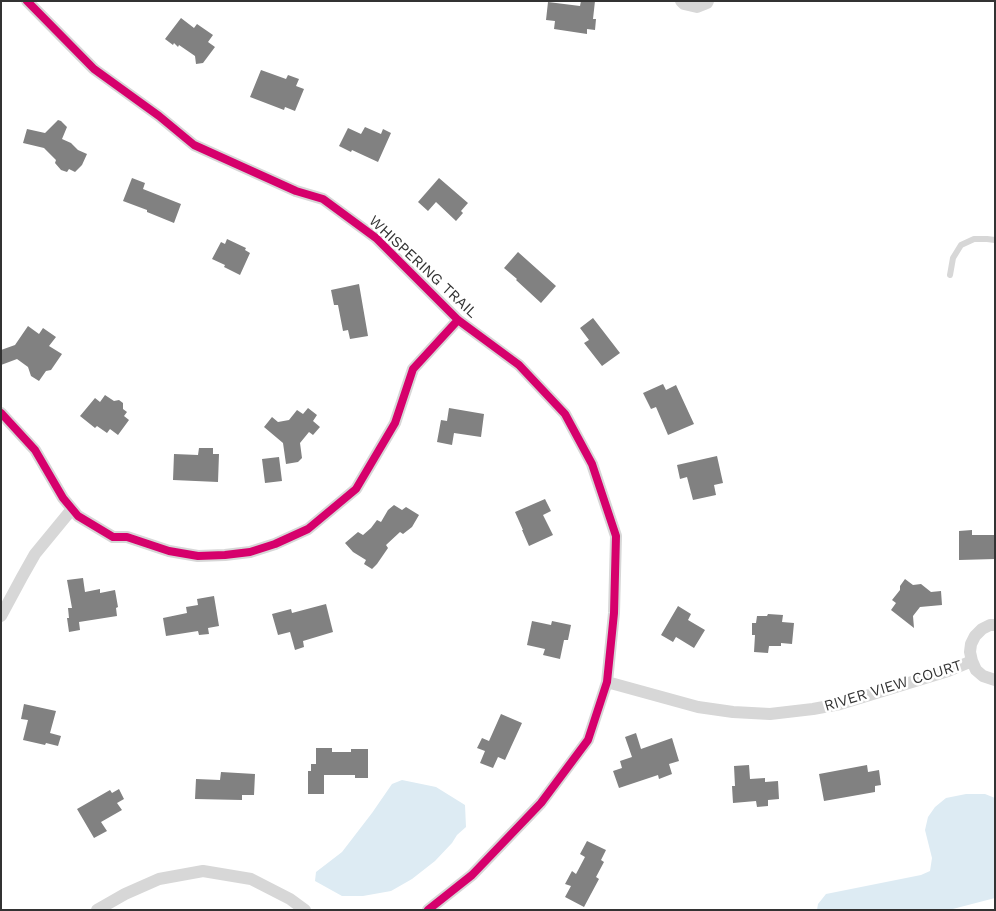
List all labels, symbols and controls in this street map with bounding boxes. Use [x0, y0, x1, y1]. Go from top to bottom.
street label: WHISPERING TRAIL [365, 212, 481, 322]
street label: RIVER VIEW COURT [822, 657, 964, 715]

